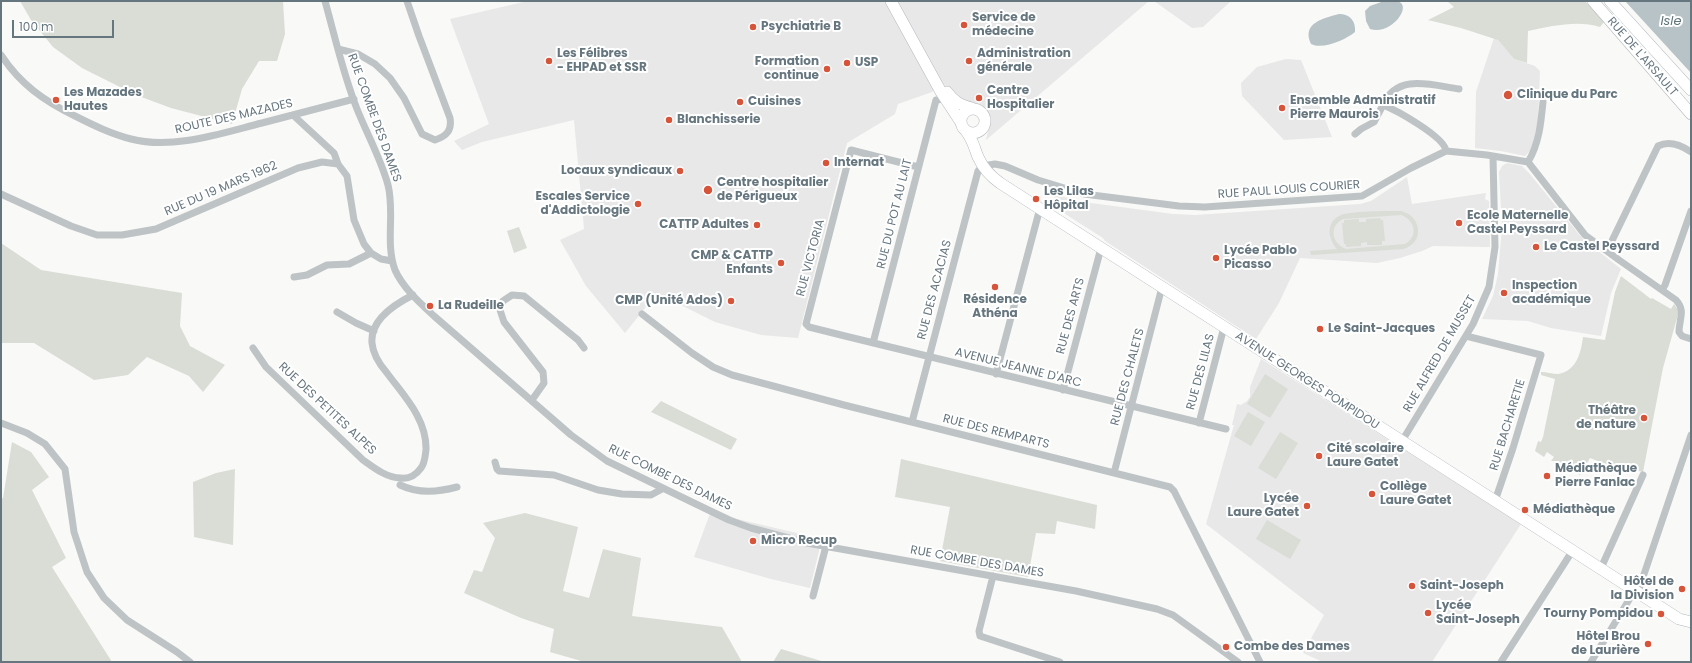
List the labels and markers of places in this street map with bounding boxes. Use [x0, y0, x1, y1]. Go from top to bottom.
place label: Service de médecine [972, 11, 1036, 39]
place label: Psychiatrie B [761, 20, 841, 34]
marker: Service de médecine [959, 20, 969, 30]
marker: Psychiatrie B [748, 22, 758, 32]
place label: Les Félibres - EHPAD et SSR [557, 47, 647, 75]
place label: Administration générale [977, 47, 1071, 75]
place label: Formation continue [755, 55, 819, 83]
marker: Les Félibres - EHPAD et SSR [544, 56, 554, 66]
place label: USP [855, 56, 878, 70]
marker: Administration générale [964, 56, 974, 66]
marker: USP [842, 58, 852, 68]
marker: Formation continue [822, 64, 832, 74]
place label: Centre Hospitalier [987, 84, 1054, 112]
place label: Les Mazades Hautes [64, 86, 142, 114]
place label: Clinique du Parc [1517, 88, 1618, 102]
marker: Clinique du Parc [1502, 89, 1514, 101]
marker: Centre Hospitalier [974, 93, 984, 103]
place label: Ensemble Administratif Pierre Maurois [1290, 94, 1435, 122]
marker: Les Mazades Hautes [51, 95, 61, 105]
place label: Cuisines [748, 95, 801, 109]
marker: Cuisines [735, 97, 745, 107]
marker: Ensemble Administratif Pierre Maurois [1277, 103, 1287, 113]
place label: Blanchisserie [677, 113, 760, 127]
marker: Blanchisserie [664, 115, 674, 125]
place label: Internat [834, 156, 884, 170]
marker: Internat [821, 158, 831, 168]
place label: Locaux syndicaux [561, 164, 672, 178]
marker: Locaux syndicaux [675, 166, 685, 176]
place label: Centre hospitalier de Périgueux [717, 176, 828, 204]
marker: Centre hospitalier de Périgueux [702, 184, 714, 196]
place label: Les Lilas Hôpital [1044, 185, 1094, 213]
place label: Escales Service d'Addictologie [536, 190, 630, 218]
marker: Les Lilas Hôpital [1031, 194, 1041, 204]
marker: Escales Service d'Addictologie [633, 199, 643, 209]
place label: Ecole Maternelle Castel Peyssard [1467, 209, 1568, 237]
place label: CATTP Adultes [659, 218, 749, 232]
marker: Ecole Maternelle Castel Peyssard [1454, 218, 1464, 228]
marker: CATTP Adultes [752, 220, 762, 230]
place label: Le Castel Peyssard [1544, 240, 1659, 254]
marker: Le Castel Peyssard [1531, 242, 1541, 252]
place label: Lycée Pablo Picasso [1224, 244, 1297, 272]
place label: CMP & CATTP Enfants [691, 249, 773, 277]
marker: Lycée Pablo Picasso [1211, 253, 1221, 263]
marker: CMP & CATTP Enfants [776, 258, 786, 268]
place label: Inspection académique [1512, 279, 1591, 307]
marker: Résidence Athéna [990, 282, 1000, 292]
marker: Inspection académique [1499, 288, 1509, 298]
place label: Résidence Athéna [963, 293, 1027, 321]
place label: CMP (Unité Ados) [615, 294, 723, 308]
marker: CMP (Unité Ados) [726, 296, 736, 306]
place label: La Rudeille [438, 299, 504, 313]
marker: La Rudeille [425, 301, 435, 311]
place label: Le Saint-Jacques [1328, 322, 1435, 336]
marker: Le Saint-Jacques [1315, 324, 1325, 334]
place label: Théâtre de nature [1576, 404, 1636, 432]
marker: Théâtre de nature [1639, 413, 1649, 423]
place label: Cité scolaire Laure Gatet [1327, 442, 1404, 470]
marker: Cité scolaire Laure Gatet [1314, 451, 1324, 461]
place label: Médiathèque Pierre Fanlac [1555, 462, 1637, 490]
marker: Médiathèque Pierre Fanlac [1542, 471, 1552, 481]
place label: Collège Laure Gatet [1380, 480, 1451, 508]
marker: Collège Laure Gatet [1367, 489, 1377, 499]
place label: Lycée Laure Gatet [1228, 492, 1299, 520]
marker: Lycée Laure Gatet [1302, 501, 1312, 511]
place label: Médiathèque [1533, 503, 1615, 517]
marker: Médiathèque [1520, 505, 1530, 515]
place label: Micro Recup [761, 534, 837, 548]
marker: Micro Recup [748, 536, 758, 546]
place label: Hôtel de la Division [1610, 575, 1674, 603]
place label: Saint-Joseph [1420, 579, 1504, 593]
marker: Saint-Joseph [1407, 581, 1417, 591]
marker: Hôtel de la Division [1677, 584, 1687, 594]
place label: Lycée Saint-Joseph [1436, 599, 1520, 627]
place label: Tourny Pompidou [1543, 607, 1653, 621]
marker: Lycée Saint-Joseph [1423, 608, 1433, 618]
marker: Tourny Pompidou [1656, 609, 1666, 619]
place label: Hôtel Brou de Laurière [1571, 630, 1640, 658]
marker: Hôtel Brou de Laurière [1643, 639, 1653, 649]
place label: Combe des Dames [1234, 640, 1350, 654]
marker: Combe des Dames [1221, 642, 1231, 652]

